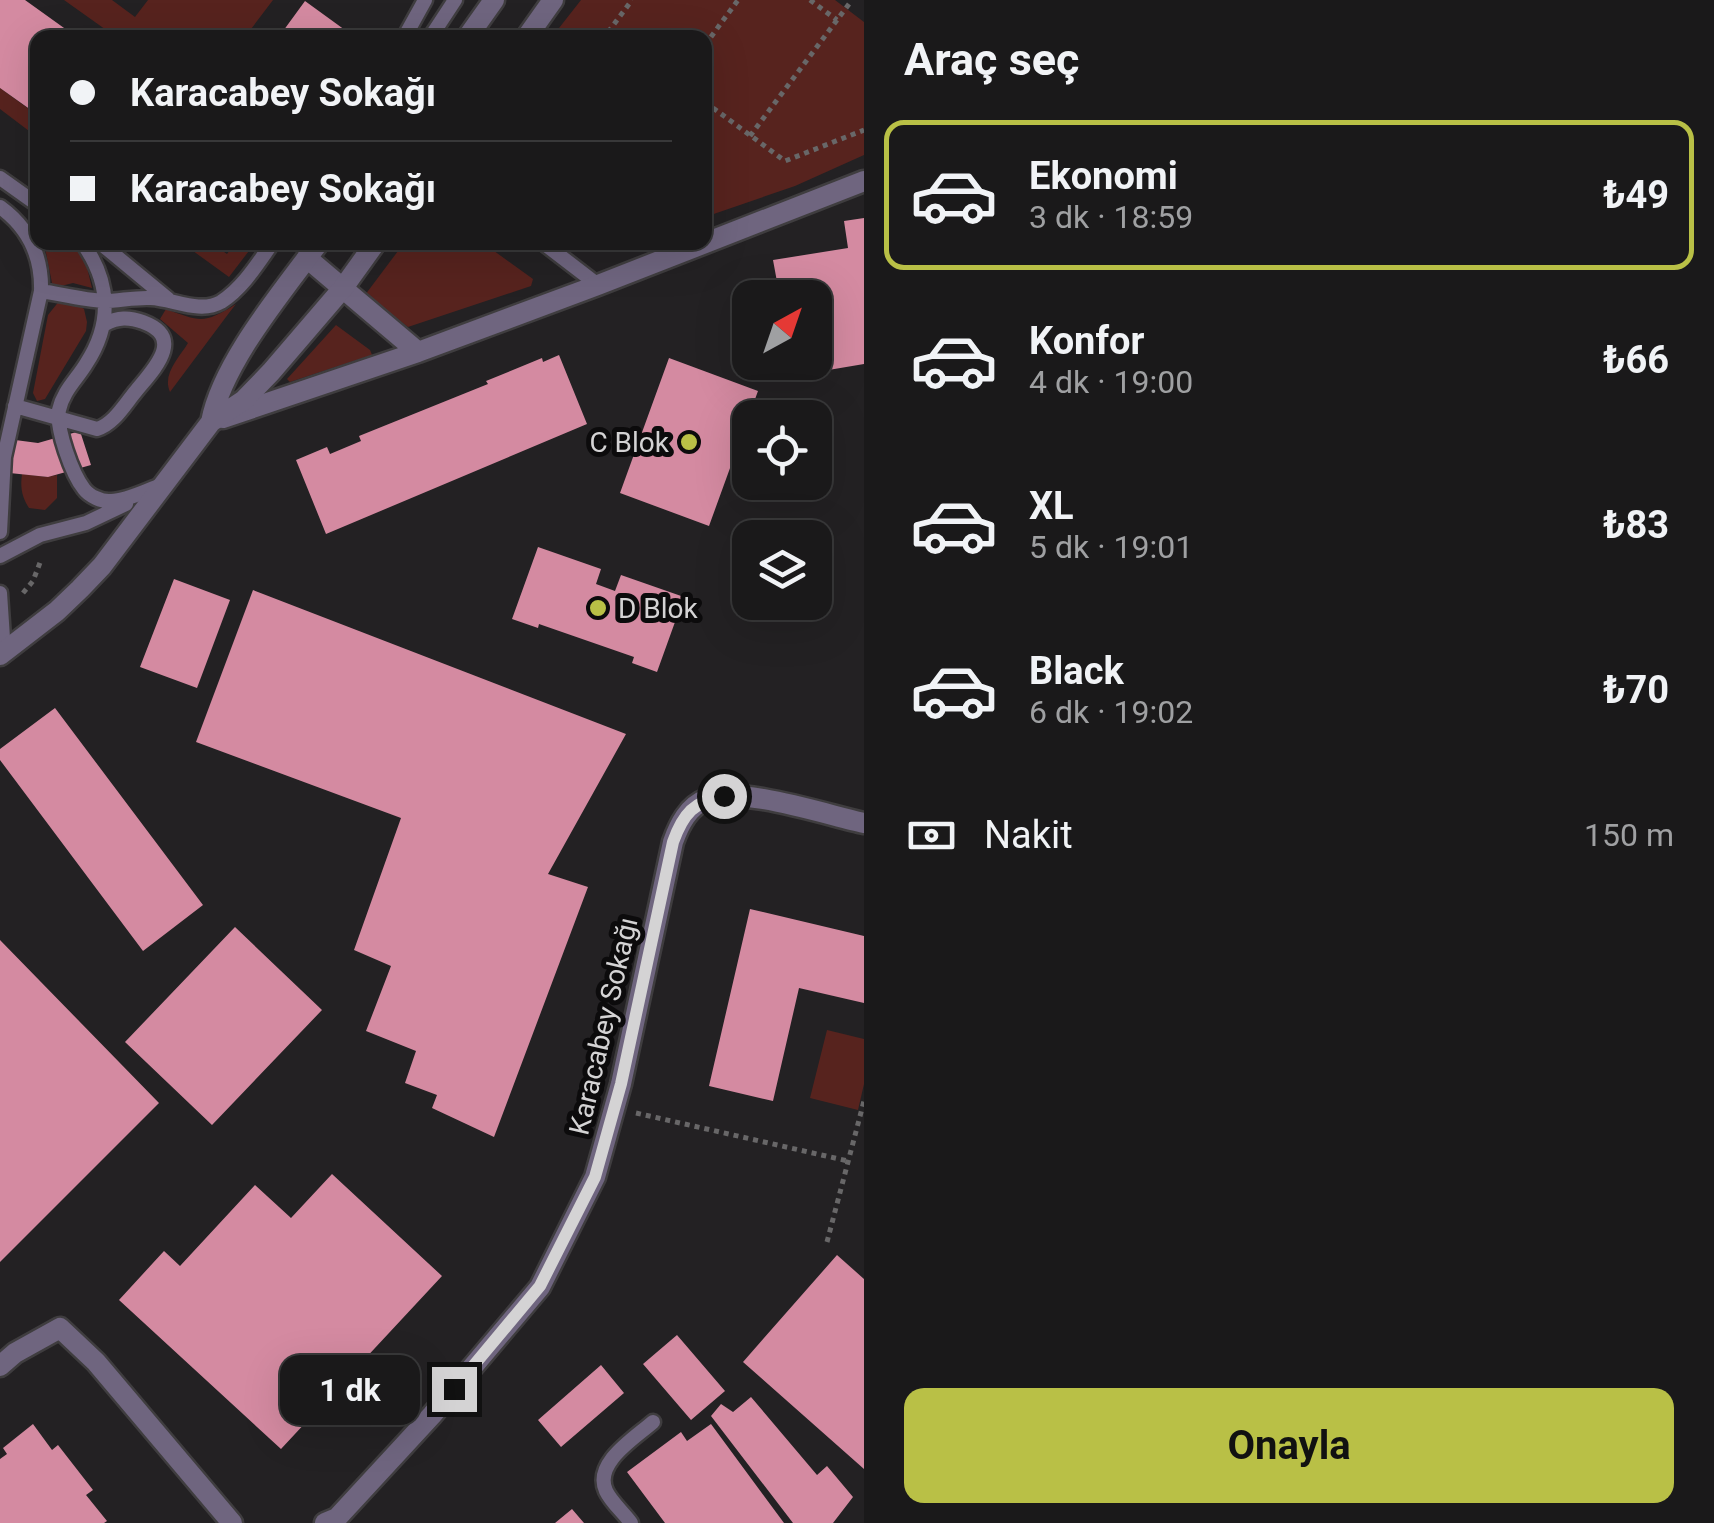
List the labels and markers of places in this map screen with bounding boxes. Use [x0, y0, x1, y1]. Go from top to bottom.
place label: C Blok [589, 426, 670, 459]
marker: C Blok [678, 431, 700, 453]
place label: D Blok [618, 592, 699, 625]
marker: D Blok [587, 597, 609, 619]

